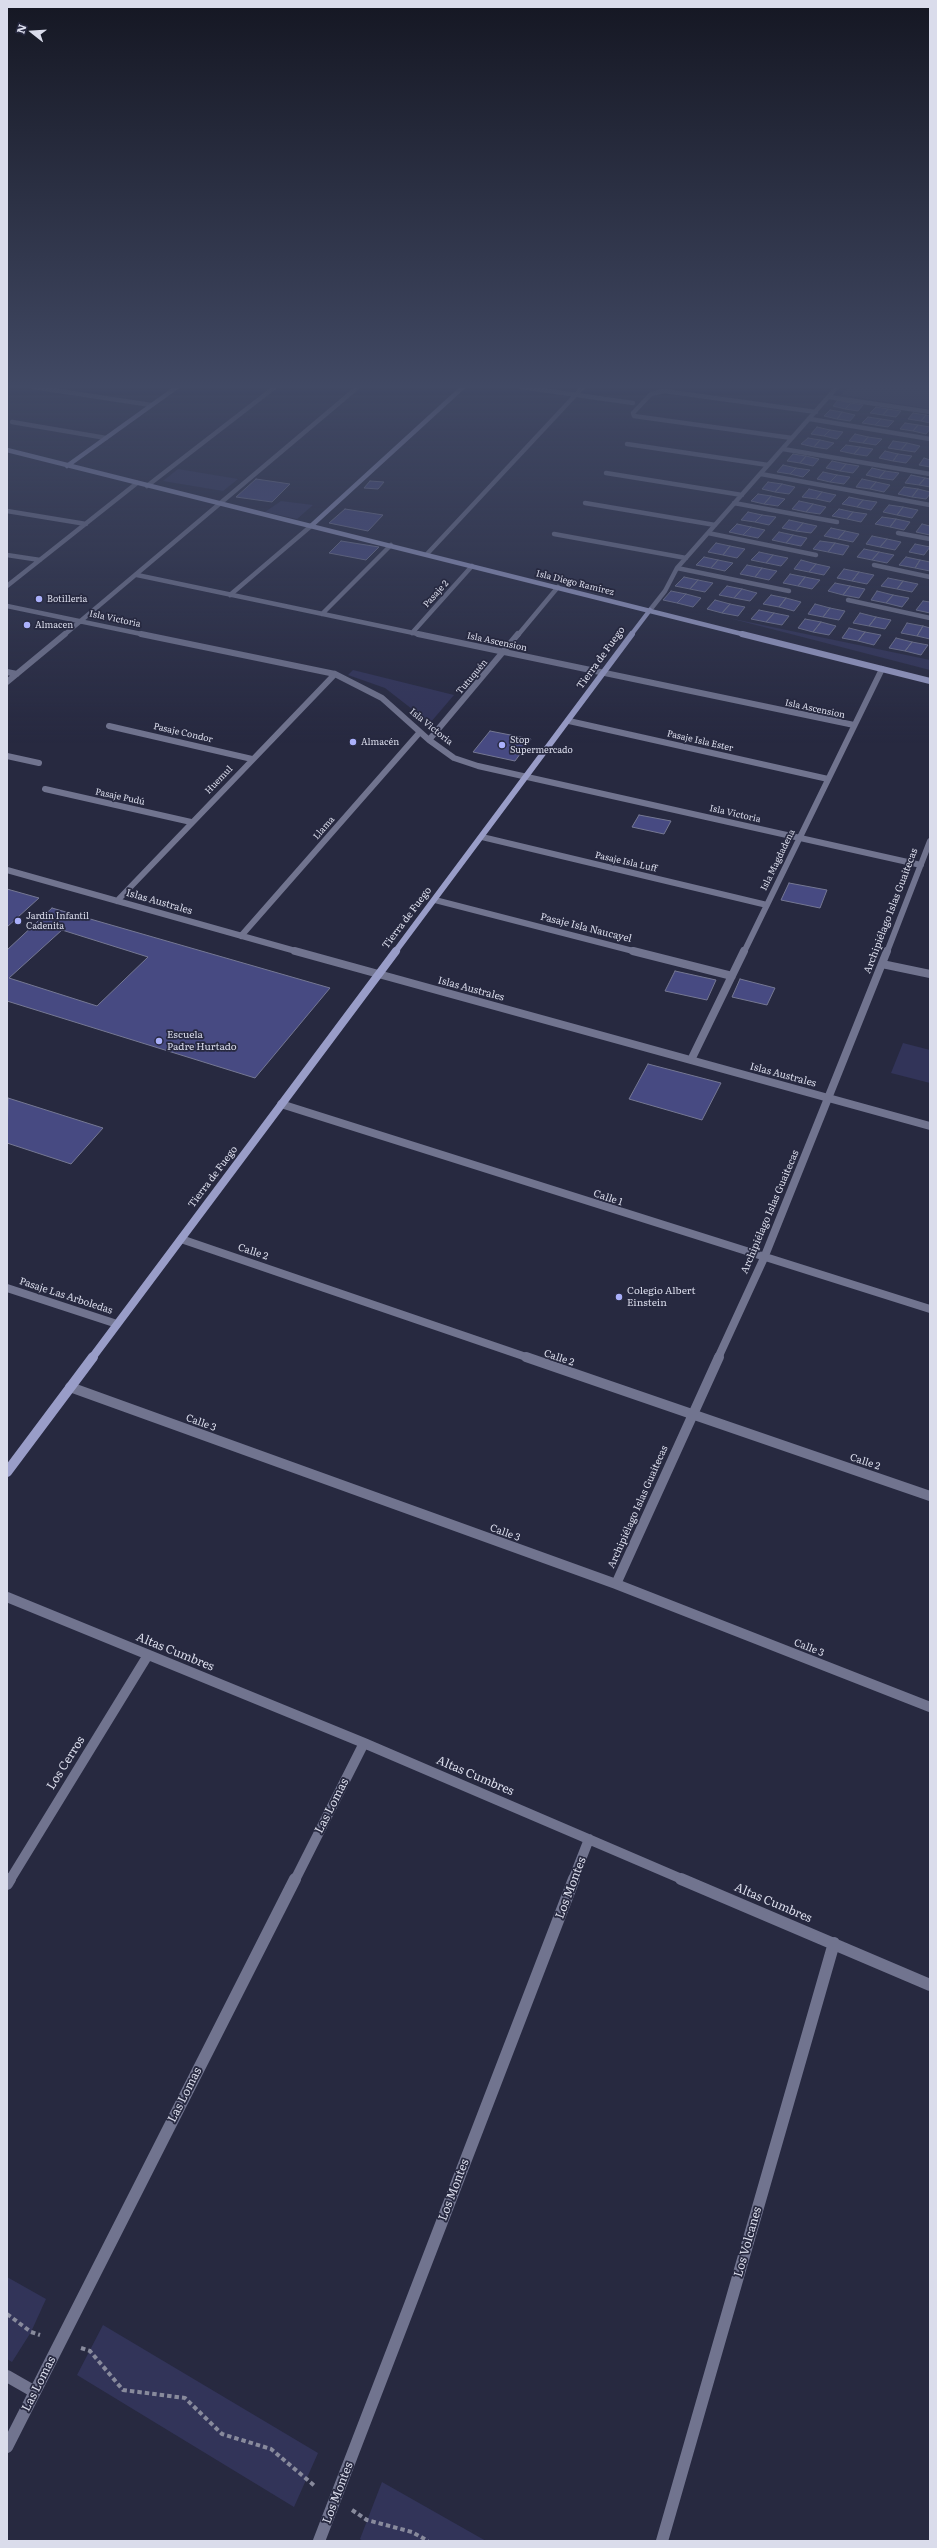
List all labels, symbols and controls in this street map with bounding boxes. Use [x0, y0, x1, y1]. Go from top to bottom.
north arrow [12, 12, 52, 52]
text: N [12, 22, 30, 35]
street label: Isla Diego Ramírez [535, 568, 615, 598]
street label: Pasaje 2 [421, 578, 451, 610]
marker: Botillería [34, 594, 44, 604]
place label: Botillería [47, 594, 87, 604]
street label: Isla Victoria [88, 608, 142, 630]
marker: Almacen [22, 620, 32, 630]
place label: Almacen [35, 620, 73, 630]
street label: Tierra de Fuego [574, 624, 628, 692]
street label: Isla Ascension [466, 630, 528, 654]
street label: Tutuquén [454, 657, 490, 697]
street label: Isla Ascension [784, 697, 846, 721]
street label: Isla Victoria [407, 706, 455, 748]
street label: Pasaje Condor [152, 721, 214, 745]
street label: Pasaje Isla Ester [666, 728, 734, 754]
place label: Stop Supermercado [510, 735, 573, 756]
marker: Almacén [348, 737, 358, 747]
place label: Almacén [361, 737, 399, 747]
marker: Stop Supermercado [497, 740, 507, 750]
street label: Huemul [203, 764, 235, 796]
street label: Pasaje Pudú [94, 786, 146, 808]
street label: Isla Victoria [708, 803, 762, 825]
street label: Llama [311, 814, 337, 842]
street label: Isla Magdadena [758, 827, 798, 893]
street label: Archipiélago Islas Guaitecas [862, 847, 920, 975]
street label: Pasaje Isla Luff [594, 850, 658, 874]
street label: Tierra de Fuego [380, 885, 434, 951]
street label: Islas Australes [125, 887, 193, 917]
place label: Jardin Infantil Cadenita [26, 911, 89, 932]
street label: Pasaje Isla Naucayel [539, 911, 633, 945]
marker: Jardin Infantil Cadenita [13, 916, 23, 926]
street label: Islas Australes [436, 974, 506, 1004]
place label: Escuela Padre Hurtado [167, 1029, 237, 1052]
marker: Escuela Padre Hurtado [154, 1036, 164, 1046]
street label: Islas Australes [748, 1060, 818, 1090]
street label: Tierra de Fuego [186, 1144, 240, 1210]
street label: Archipiélago Islas Guaitecas [738, 1148, 802, 1276]
street label: Calle 1 [592, 1188, 624, 1208]
street label: Calle 2 [236, 1241, 270, 1263]
street label: Pasaje Las Arboledas [18, 1275, 114, 1317]
place label: Colegio Albert Einstein [627, 1285, 696, 1308]
marker: Colegio Albert Einstein [614, 1292, 624, 1302]
street label: Calle 2 [542, 1347, 576, 1369]
street label: Calle 3 [184, 1412, 218, 1434]
street label: Archipiélago Islas Guaitecas [605, 1444, 671, 1570]
street label: Calle 2 [848, 1451, 882, 1473]
street label: Calle 3 [488, 1522, 522, 1544]
street label: Altas Cumbres [134, 1630, 216, 1674]
street label: Calle 3 [792, 1637, 826, 1659]
street label: Los Cerros [44, 1734, 88, 1792]
street label: Altas Cumbres [434, 1753, 516, 1799]
street label: Las Lomas [312, 1776, 352, 1836]
street label: Los Montes [553, 1855, 589, 1921]
street label: Altas Cumbres [732, 1880, 814, 1926]
street label: Las Lomas [165, 2065, 205, 2125]
street label: Los Montes [436, 2157, 472, 2223]
street label: Los Volcanes [731, 2205, 765, 2279]
street label: Las Lomas [19, 2354, 59, 2414]
street label: Los Montes [320, 2460, 356, 2526]

